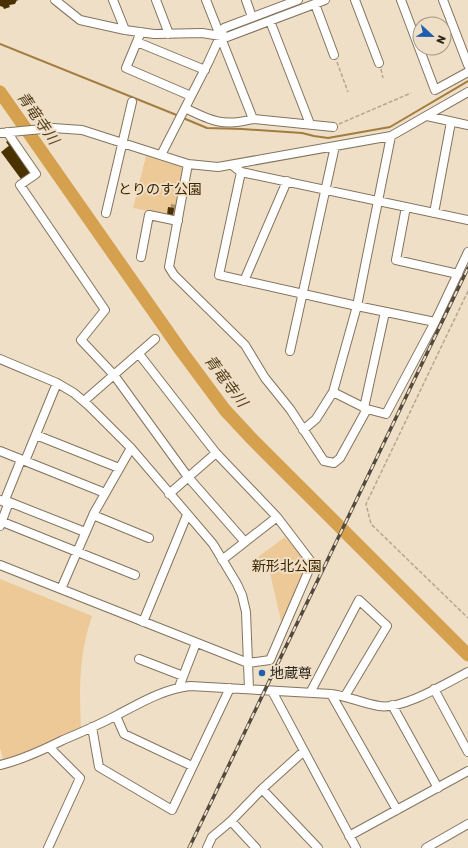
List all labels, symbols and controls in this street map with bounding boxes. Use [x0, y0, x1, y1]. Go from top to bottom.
north arrow [412, 16, 452, 56]
text: N [433, 33, 448, 46]
water label: 青竜寺川 [13, 88, 64, 149]
park label: とりのす公園 [118, 181, 202, 198]
water label: 青竜寺川 [201, 352, 252, 412]
park label: 新形北公園 [252, 558, 322, 575]
place label: 地蔵尊 [270, 665, 312, 682]
marker: 地蔵尊 [257, 668, 267, 678]

